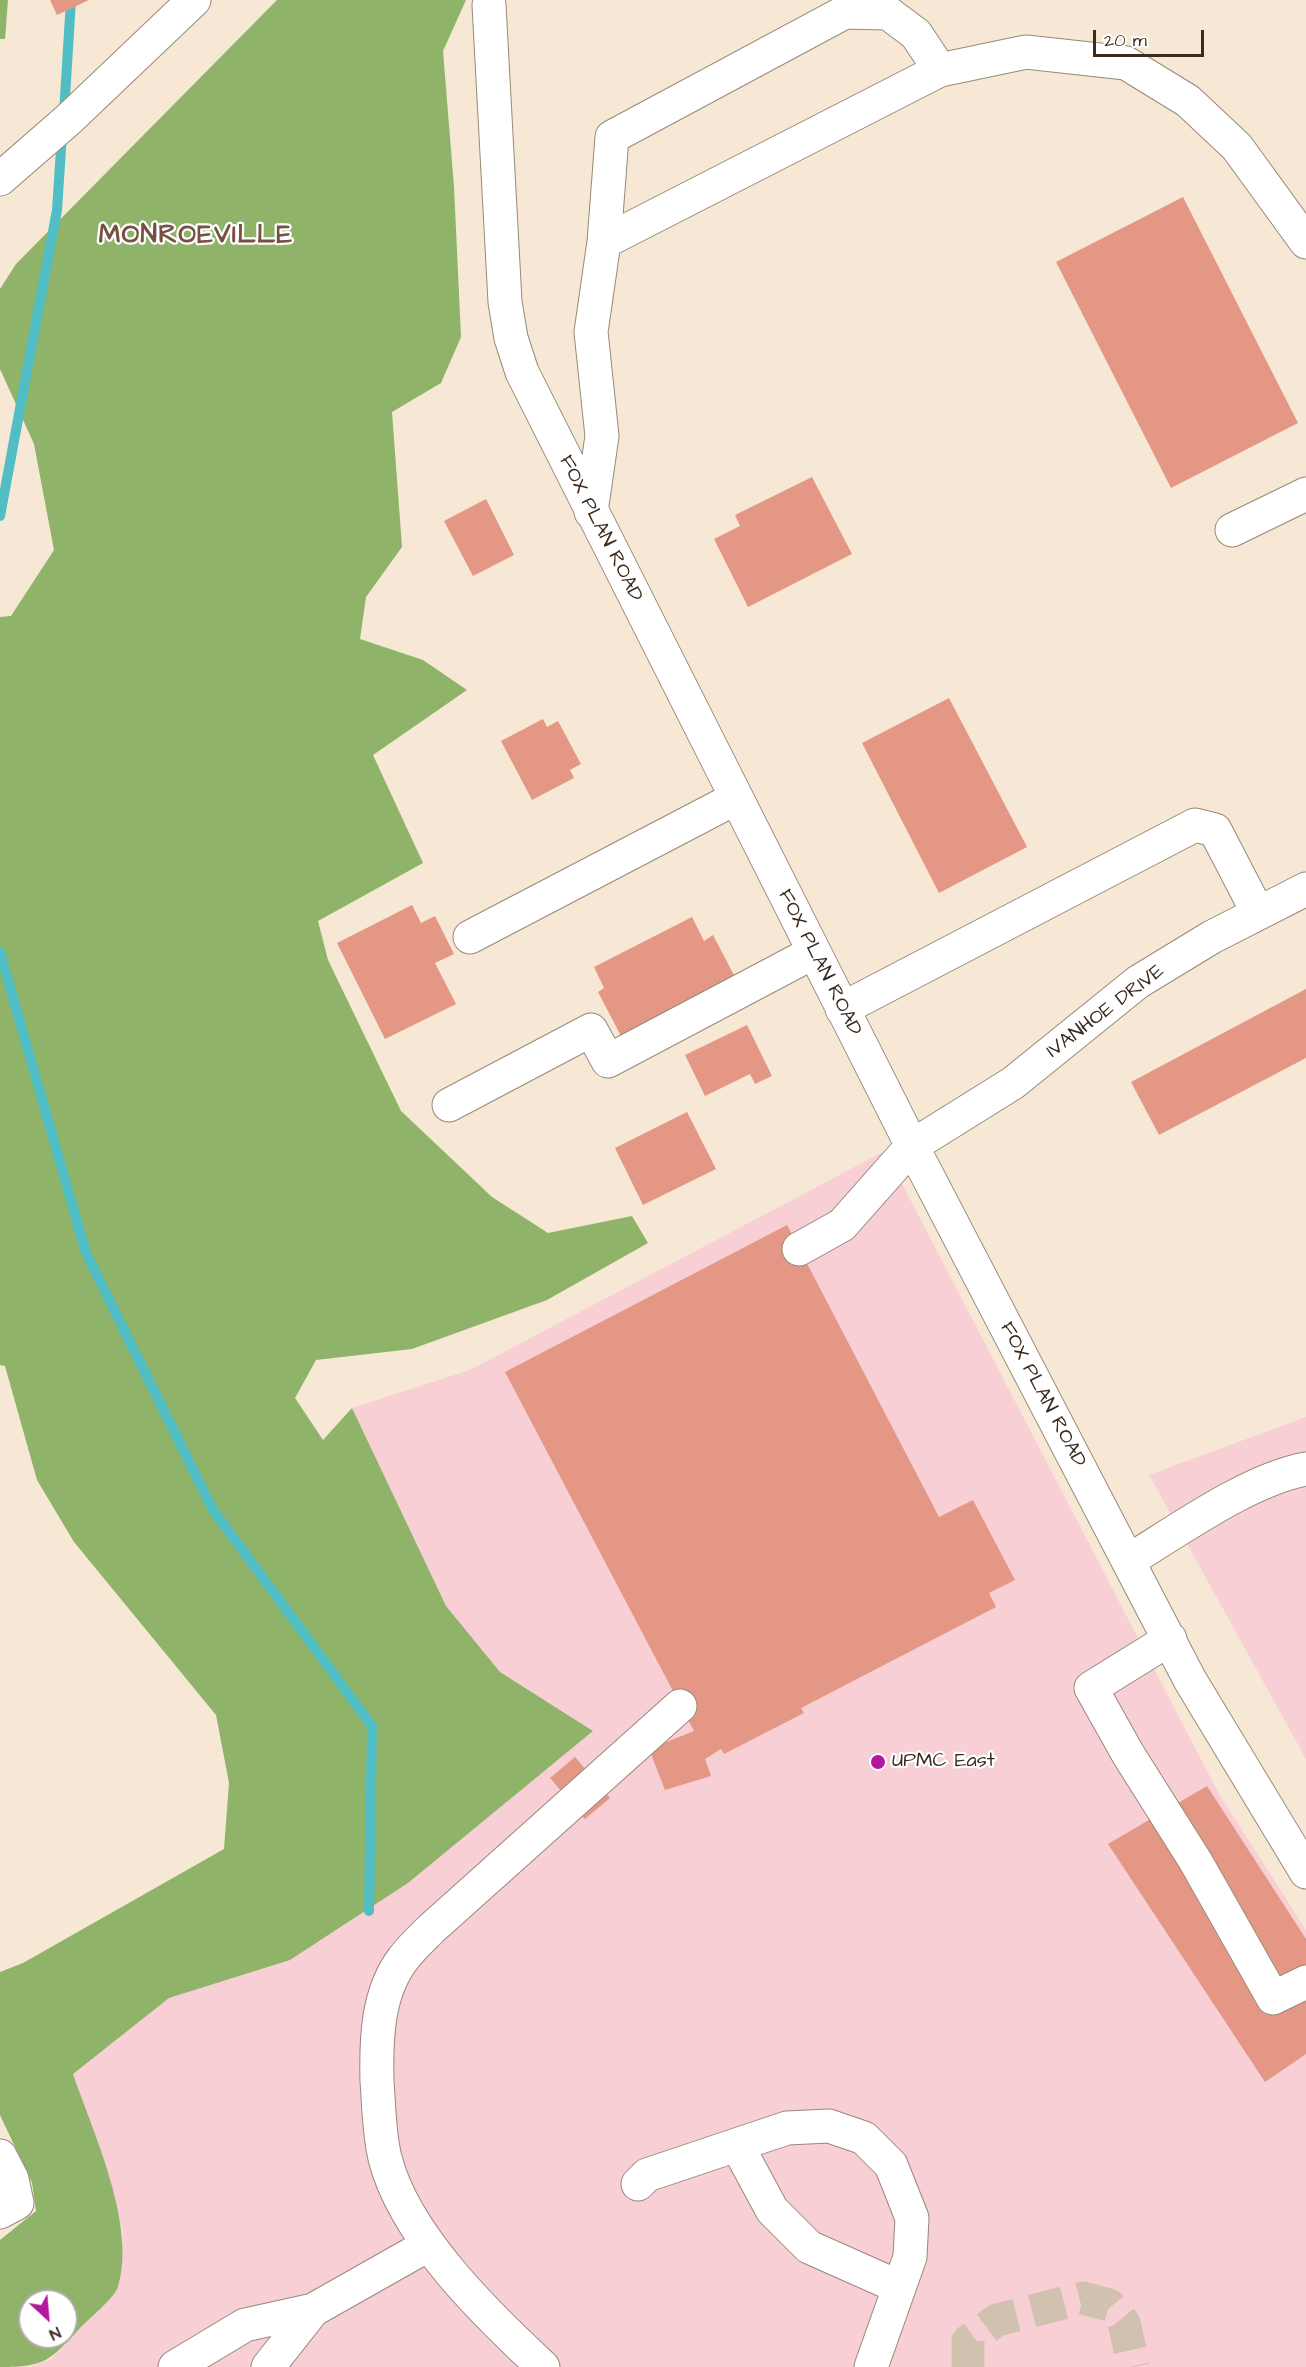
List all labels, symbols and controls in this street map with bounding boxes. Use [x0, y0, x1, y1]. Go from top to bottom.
scale bar [1096, 18, 1207, 56]
text: 20 m [1104, 28, 1147, 53]
district label: MONROEVILLE [99, 221, 293, 253]
street label: FOX PLAN ROAD [553, 452, 647, 606]
street label: FOX PLAN ROAD [772, 886, 866, 1040]
street label: IVANHOE DRIVE [1043, 960, 1169, 1064]
street label: FOX PLAN ROAD [994, 1318, 1090, 1472]
place label: UPMC East [892, 1750, 995, 1774]
marker: UPMC East [869, 1753, 887, 1771]
north arrow [18, 2289, 78, 2349]
text: N [46, 2321, 64, 2345]

